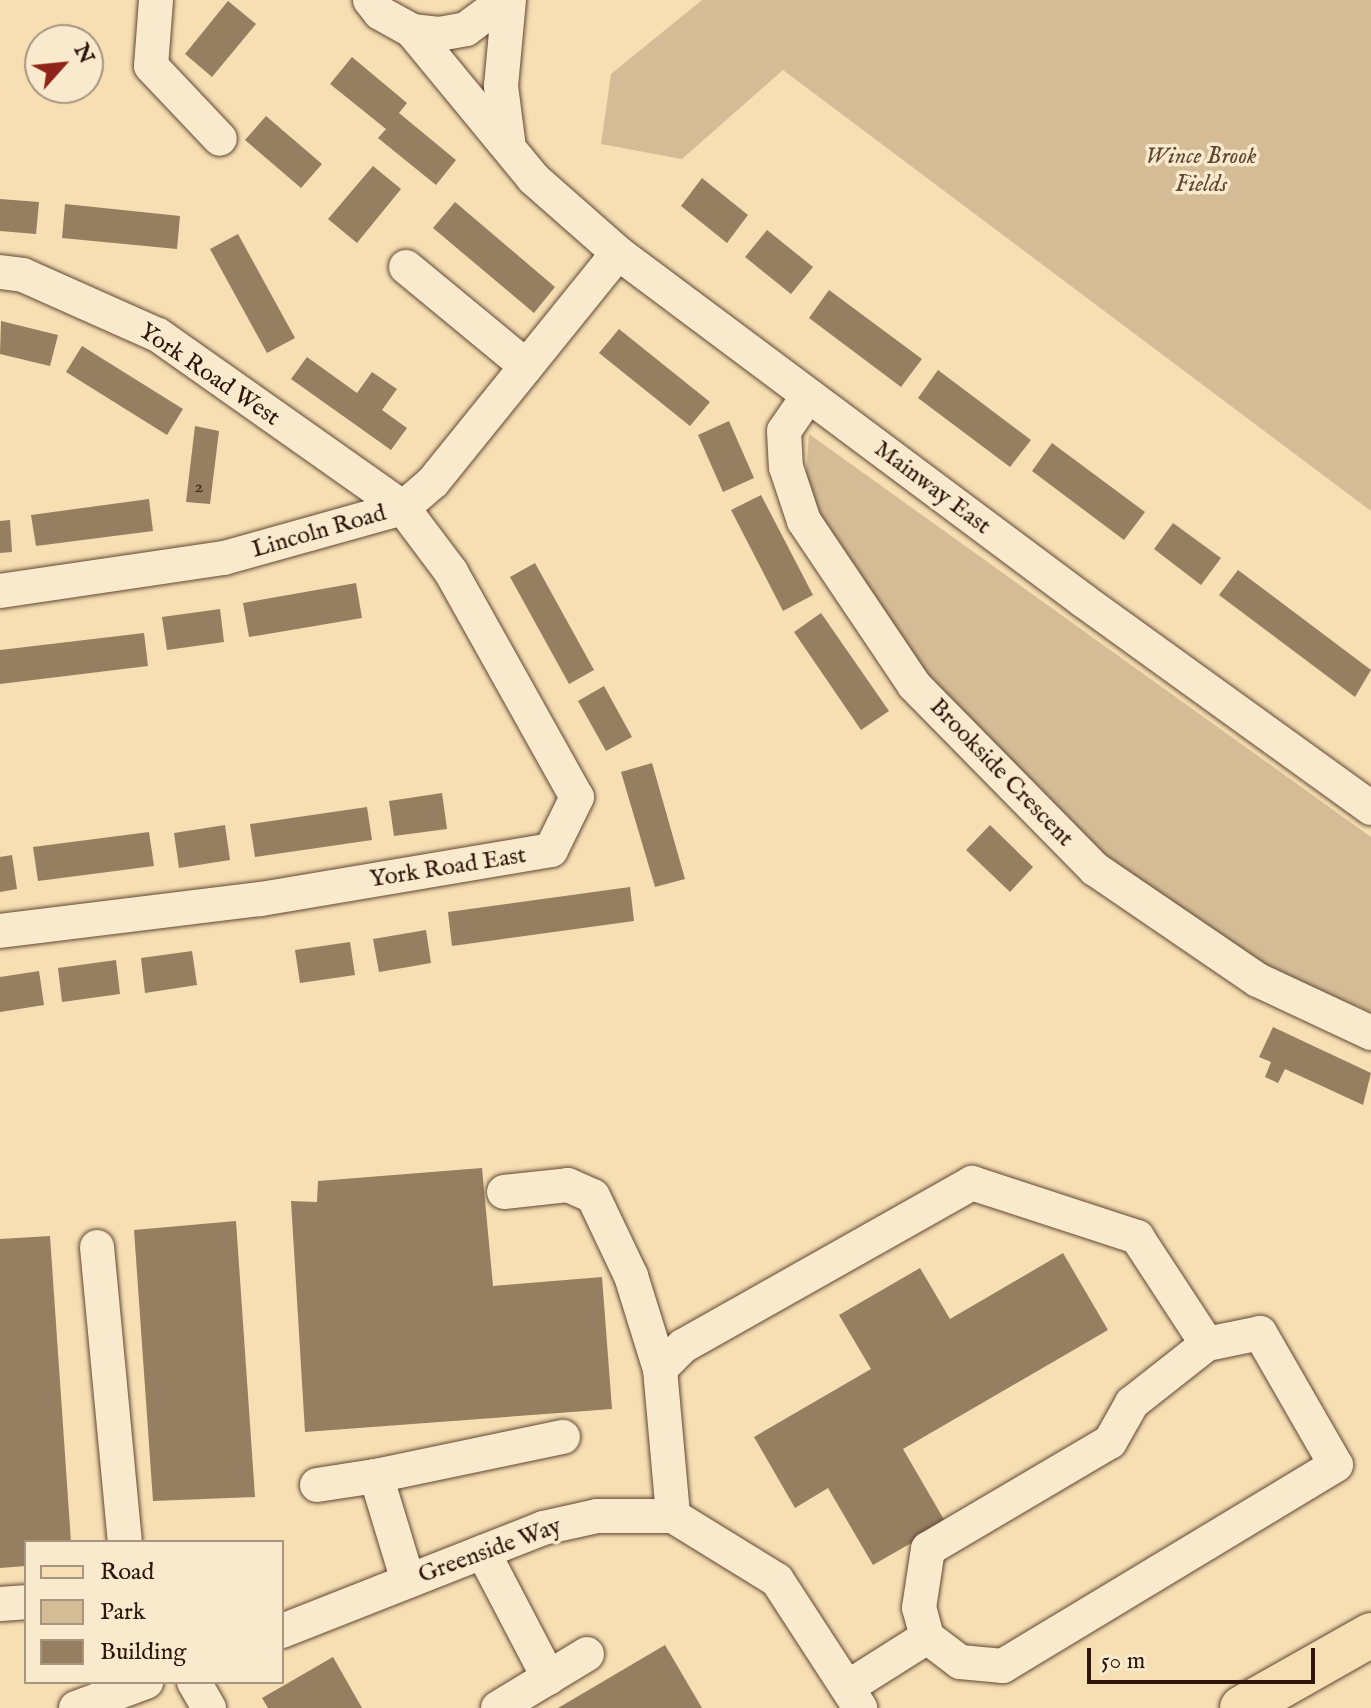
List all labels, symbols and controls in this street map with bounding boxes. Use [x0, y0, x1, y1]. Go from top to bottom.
north arrow [24, 24, 104, 104]
text: N [67, 39, 100, 69]
park label: Wince Brook Fields [1145, 143, 1257, 199]
street label: York Road West [133, 317, 285, 433]
street label: Mainway East [868, 435, 996, 541]
house number: 2 [194, 474, 204, 498]
street label: Lincoln Road [249, 499, 389, 565]
street label: Brookside Crescent [923, 693, 1079, 853]
street label: York Road East [368, 841, 528, 895]
street label: Greenside Way [415, 1512, 565, 1590]
legend [24, 1540, 284, 1684]
text: Road [100, 1557, 154, 1588]
text: Park [100, 1597, 146, 1628]
scale bar [1091, 1632, 1319, 1682]
text: Building [100, 1637, 186, 1668]
text: 50 m [1101, 1646, 1145, 1677]

